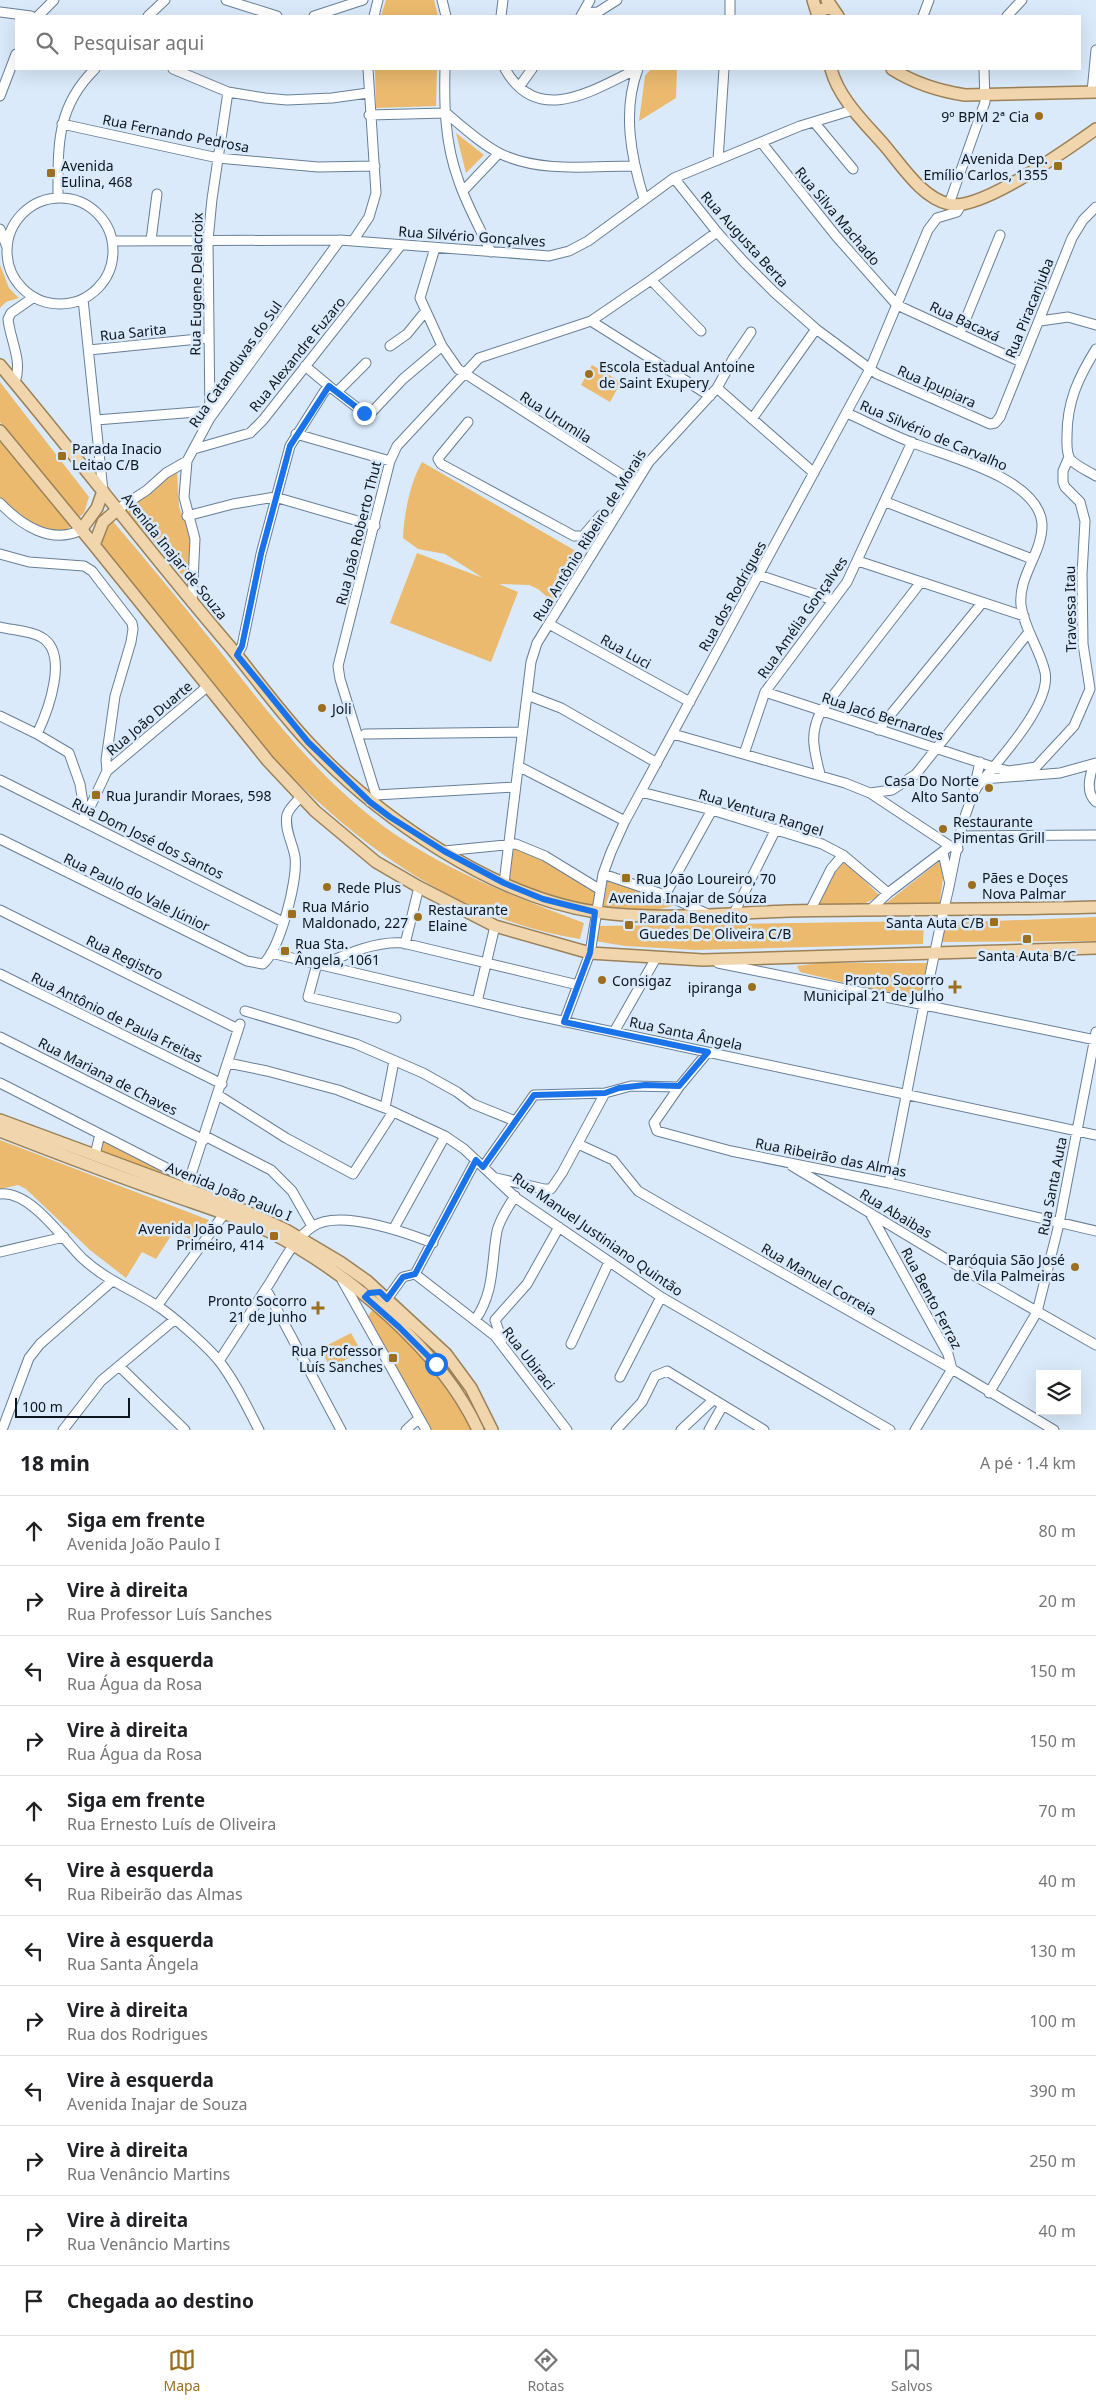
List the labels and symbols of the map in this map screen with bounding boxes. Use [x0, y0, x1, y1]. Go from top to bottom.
place label: 9º BPM 2ª Cia [941, 107, 1029, 126]
street label: Rua Fernando Pedrosa [101, 109, 251, 157]
marker: 9º BPM 2ª Cia [1033, 110, 1045, 122]
place label: Avenida Dep. Emílio Carlos, 1355 [923, 149, 1048, 184]
place label: Avenida Eulina, 468 [61, 156, 133, 191]
marker: Avenida Dep. Emílio Carlos, 1355 [1052, 160, 1064, 172]
street label: Rua Silva Machado [791, 163, 885, 269]
marker: Avenida Eulina, 468 [45, 167, 57, 179]
street label: Rua Augusta Berta [697, 187, 793, 291]
street label: Rua Eugene Delacroix [185, 212, 207, 356]
street label: Rua Silvério Gonçalves [398, 221, 547, 251]
street label: Rua Piracanjuba [1000, 255, 1058, 361]
street label: Rua Alexandre Fuzaro [245, 292, 349, 416]
street label: Rua Bacaxá [927, 296, 1003, 346]
street label: Rua Catanduvas do Sul [184, 297, 286, 431]
street label: Rua Sarita [99, 319, 167, 345]
place label: Escola Estadual Antoine de Saint Exupery [599, 357, 755, 392]
street label: Rua Ipupiara [895, 360, 979, 412]
marker: Escola Estadual Antoine de Saint Exupery [583, 368, 595, 380]
street label: Rua Urumila [517, 387, 595, 447]
street label: Rua Silvério de Carvalho [857, 395, 1011, 475]
route end [353, 402, 376, 425]
place label: Parada Inacio Leitao C/B [72, 439, 162, 474]
street label: Rua Antônio Ribeiro de Morais [528, 445, 650, 625]
marker: Parada Inacio Leitao C/B [56, 450, 68, 462]
street label: Rua João Roberto Thut [331, 459, 385, 607]
street label: Avenida Inajar de Souza [118, 489, 232, 623]
street label: Rua dos Rodrigues [694, 537, 770, 655]
street label: Rua Amélia Gonçalves [753, 552, 851, 682]
street label: Travessa Itau [1060, 566, 1080, 652]
street label: Rua Luci [597, 629, 655, 673]
street label: Rua João Duarte [102, 676, 196, 760]
street label: Rua Jacó Bernardes [820, 687, 947, 745]
place label: Joli [330, 699, 352, 718]
marker: Joli [316, 702, 328, 714]
place label: Casa Do Norte Alto Santo [884, 771, 979, 806]
marker: Casa Do Norte Alto Santo [983, 782, 995, 794]
street label: Rua Ventura Rangel [696, 784, 826, 840]
place label: Rua Jurandir Moraes, 598 [106, 786, 272, 805]
marker: Rua Jurandir Moraes, 598 [90, 789, 102, 801]
street label: Rua Dom José dos Santos [69, 793, 227, 883]
place label: Restaurante Pimentas Grill [953, 812, 1045, 847]
marker: Restaurante Pimentas Grill [937, 823, 949, 835]
street label: Rua Paulo do Vale Júnior [61, 848, 213, 936]
place label: Pães e Doçes Nova Palmar [982, 868, 1068, 903]
place label: Rua João Loureiro, 70 [636, 869, 776, 888]
marker: Rua João Loureiro, 70 [620, 872, 632, 884]
place label: Rede Plus [337, 878, 401, 897]
marker: Pães e Doçes Nova Palmar [966, 879, 978, 891]
marker: Rede Plus [321, 881, 333, 893]
street label: Avenida Inajar de Souza [609, 888, 767, 907]
place label: Rua Mário Maldonado, 227 [302, 897, 408, 932]
place label: Restaurante Elaine [428, 900, 508, 935]
marker: Rua Mário Maldonado, 227 [286, 908, 298, 920]
place label: Parada Benedito Guedes De Oliveira C/B [639, 908, 791, 943]
marker: Restaurante Elaine [412, 911, 424, 923]
place label: Santa Auta C/B [886, 913, 984, 932]
marker: Santa Auta C/B [988, 916, 1000, 928]
marker: Parada Benedito Guedes De Oliveira C/B [623, 919, 635, 931]
street label: Rua Registro [83, 930, 167, 984]
marker: Santa Auta B/C [1021, 933, 1033, 945]
place label: Rua Sta. Ângela, 1061 [295, 934, 380, 969]
marker: Rua Sta. Ângela, 1061 [279, 945, 291, 957]
place label: Santa Auta B/C [978, 946, 1076, 965]
street label: Rua Antônio de Paula Freitas [28, 967, 206, 1067]
place label: Pronto Socorro Municipal 21 de Julho [803, 970, 944, 1005]
place label: Consigaz [612, 971, 672, 990]
marker: Consigaz [596, 974, 608, 986]
place label: ipiranga [688, 978, 742, 997]
marker: Pronto Socorro Municipal 21 de Julho [948, 980, 962, 994]
marker: ipiranga [746, 981, 758, 993]
street label: Rua Santa Ângela [628, 1012, 744, 1054]
street label: Rua Mariana de Chaves [35, 1033, 181, 1120]
street label: Rua Ribeirão das Almas [754, 1133, 909, 1181]
street label: Rua Santa Auta [1033, 1135, 1071, 1237]
street label: Avenida João Paulo I [163, 1157, 295, 1225]
street label: Rua Manuel Justiniano Quintão [509, 1168, 687, 1300]
street label: Rua Abaibas [856, 1184, 936, 1242]
place label: Avenida João Paulo Primeiro, 414 [138, 1219, 264, 1254]
marker: Avenida João Paulo Primeiro, 414 [268, 1230, 280, 1242]
street label: Rua Manuel Correia [758, 1238, 880, 1320]
street label: Rua Bento Ferraz [897, 1244, 967, 1353]
place label: Paróquia São José de Vila Palmeiras [948, 1250, 1065, 1285]
marker: Paróquia São José de Vila Palmeiras [1069, 1261, 1081, 1273]
place label: Pronto Socorro 21 de Junho [208, 1291, 307, 1326]
marker: Pronto Socorro 21 de Junho [311, 1301, 325, 1315]
street label: Rua Ubiraci [498, 1323, 560, 1393]
place label: Rua Professor Luís Sanches [291, 1341, 383, 1376]
marker: Rua Professor Luís Sanches [387, 1352, 399, 1364]
route start [425, 1353, 448, 1376]
scale bar [15, 1395, 130, 1418]

